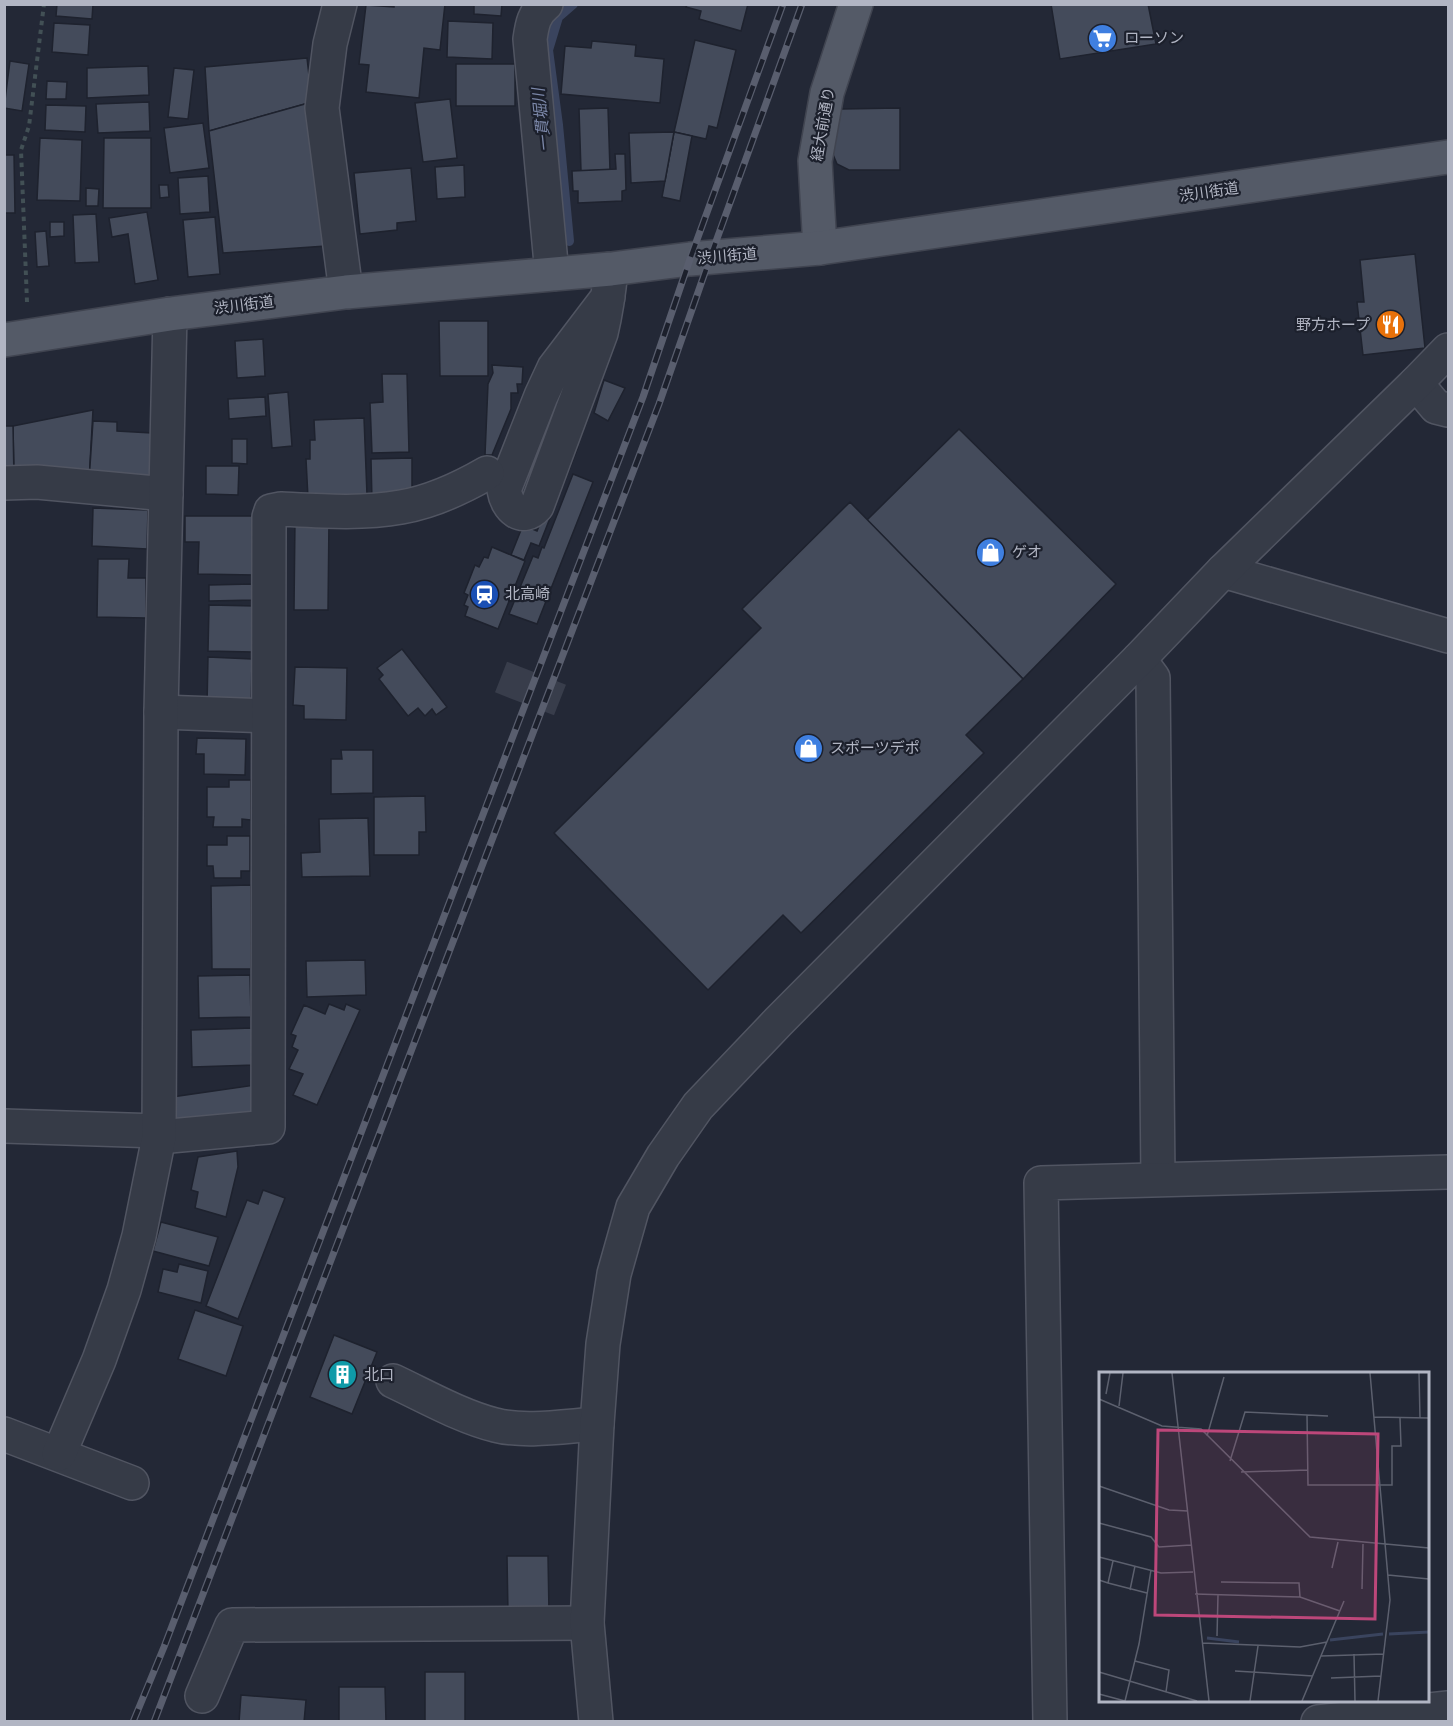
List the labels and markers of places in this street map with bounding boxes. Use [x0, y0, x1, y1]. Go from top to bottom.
supermarket icon: ローソン [1087, 22, 1119, 54]
place label: ローソン [1124, 29, 1184, 47]
restaurant icon: 野方ホープ [1375, 309, 1407, 341]
place label: 野方ホープ [1296, 316, 1370, 334]
shop icon: ゲオ [975, 536, 1007, 568]
place label: ゲオ [1012, 543, 1042, 561]
station icon: 北高崎 [468, 578, 500, 610]
place label: 北高崎 [505, 585, 550, 603]
shop icon: スポーツデポ [793, 732, 825, 764]
place label: スポーツデポ [830, 739, 920, 757]
building icon: 北口 [327, 1359, 359, 1391]
place label: 北口 [364, 1366, 394, 1384]

